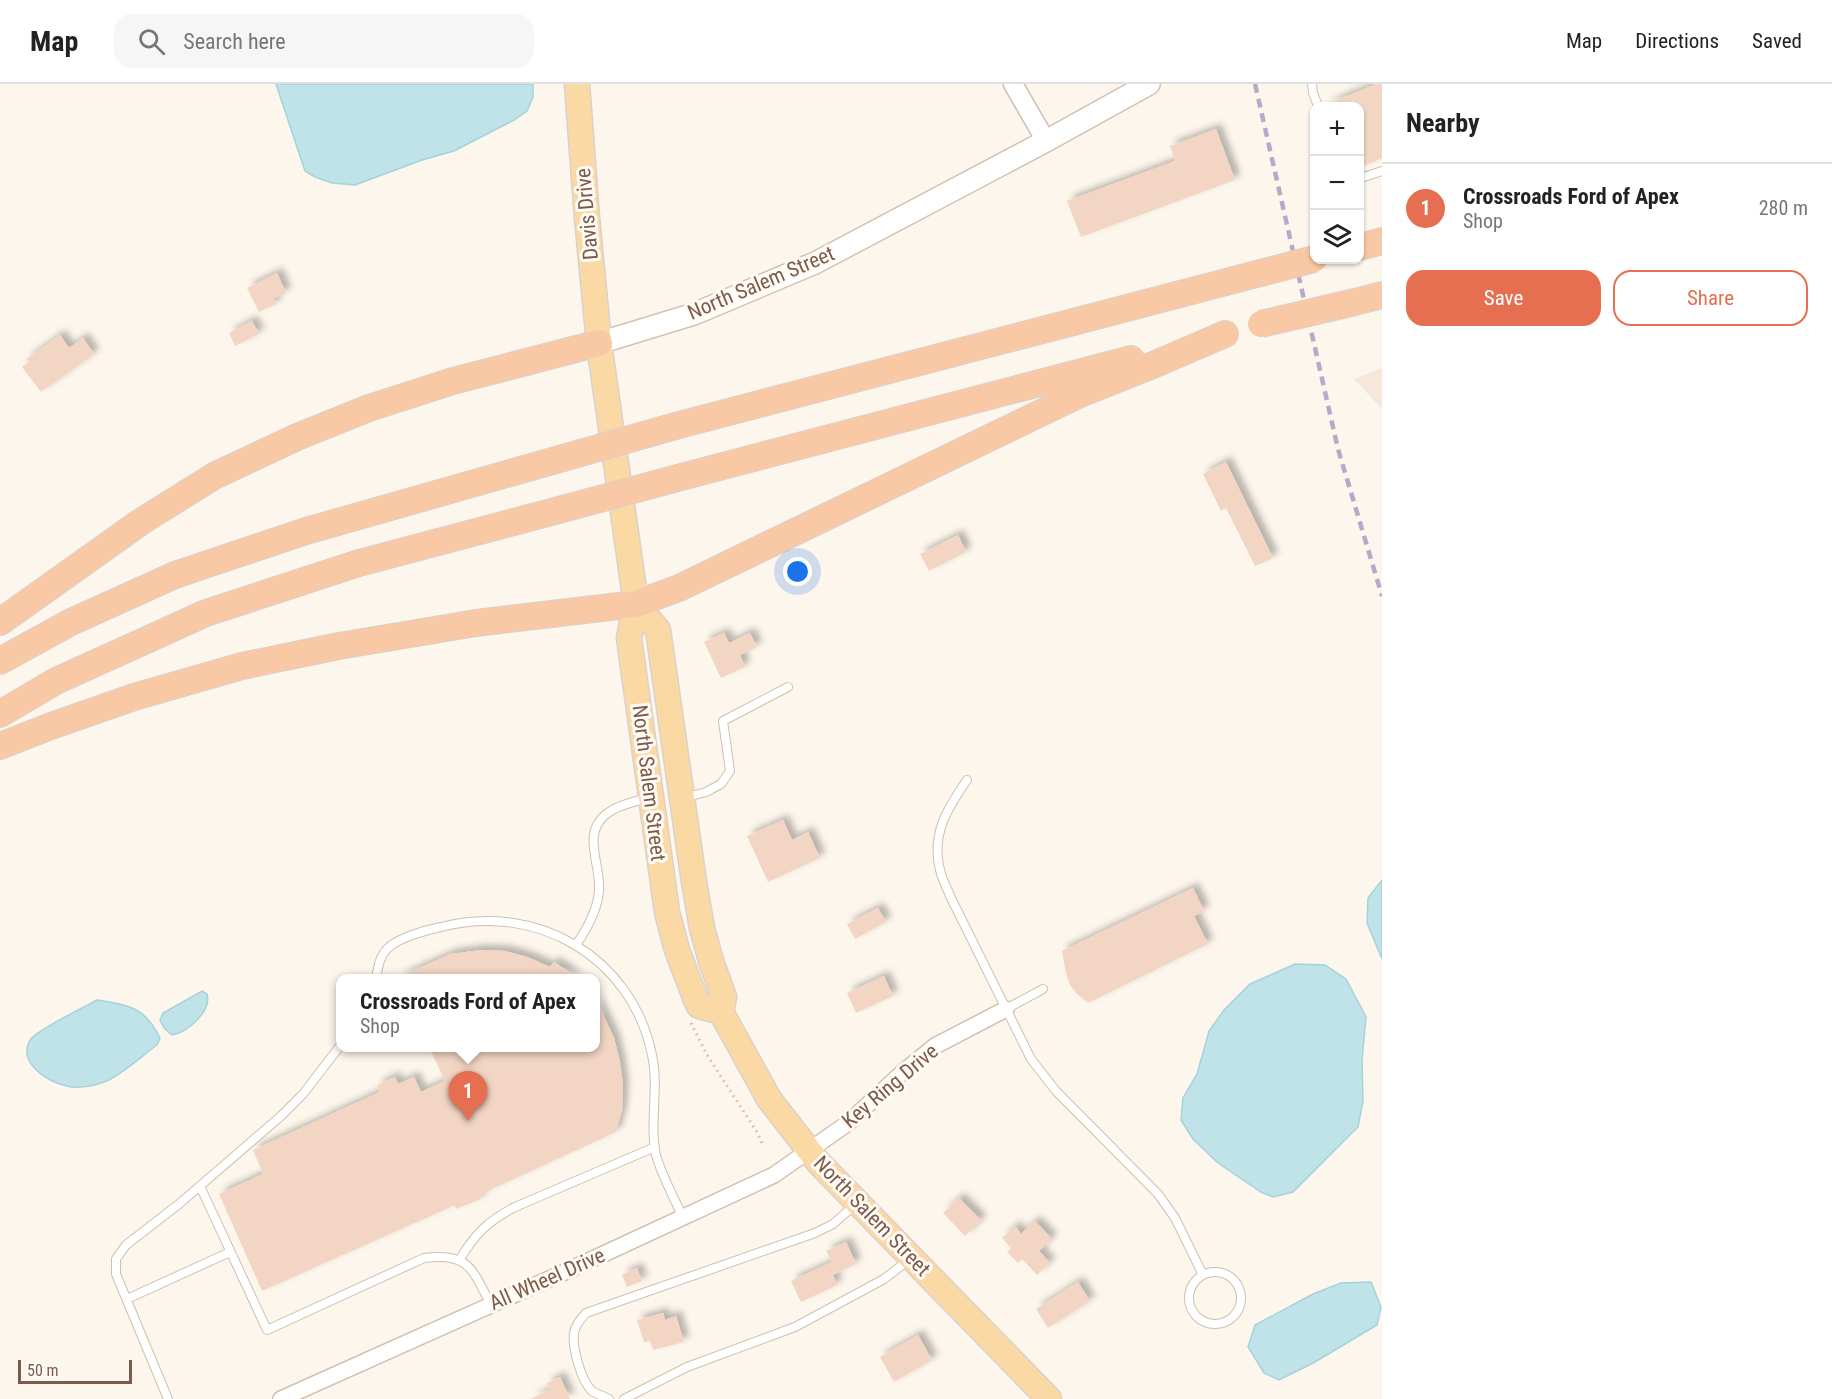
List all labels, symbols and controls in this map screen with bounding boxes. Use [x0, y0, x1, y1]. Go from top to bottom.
search box [114, 14, 534, 68]
text: Map [30, 25, 78, 58]
icon: search [135, 25, 168, 58]
text: Search here [183, 29, 286, 54]
text: Map [1566, 29, 1602, 53]
text: Directions [1635, 29, 1719, 53]
text: Saved [1752, 29, 1802, 53]
map controls [1310, 102, 1364, 264]
button: + [1310, 102, 1364, 156]
text: Nearby [1406, 108, 1480, 138]
button: − [1310, 156, 1364, 210]
street label: Davis Drive [571, 167, 603, 261]
text: Crossroads Ford of Apex [1463, 184, 1679, 209]
text: 1 [1420, 196, 1431, 220]
text: 280 m [1759, 196, 1808, 220]
text: Shop [1463, 209, 1503, 233]
button: layers [1310, 210, 1364, 264]
street label: North Salem Street [684, 241, 838, 325]
button: Save [1406, 270, 1601, 326]
button: Share [1613, 270, 1808, 326]
your location [783, 557, 812, 586]
street label: North Salem Street [628, 704, 670, 862]
popup [336, 974, 600, 1052]
text: Crossroads Ford of Apex [360, 989, 576, 1014]
text: Shop [360, 1014, 400, 1038]
street label: Key Ring Drive [837, 1039, 943, 1133]
pin: 1 [448, 1072, 488, 1121]
street label: North Salem Street [809, 1151, 935, 1281]
street label: All Wheel Drive [486, 1243, 609, 1315]
scale bar [18, 1357, 132, 1384]
text: 50 m [27, 1361, 59, 1380]

